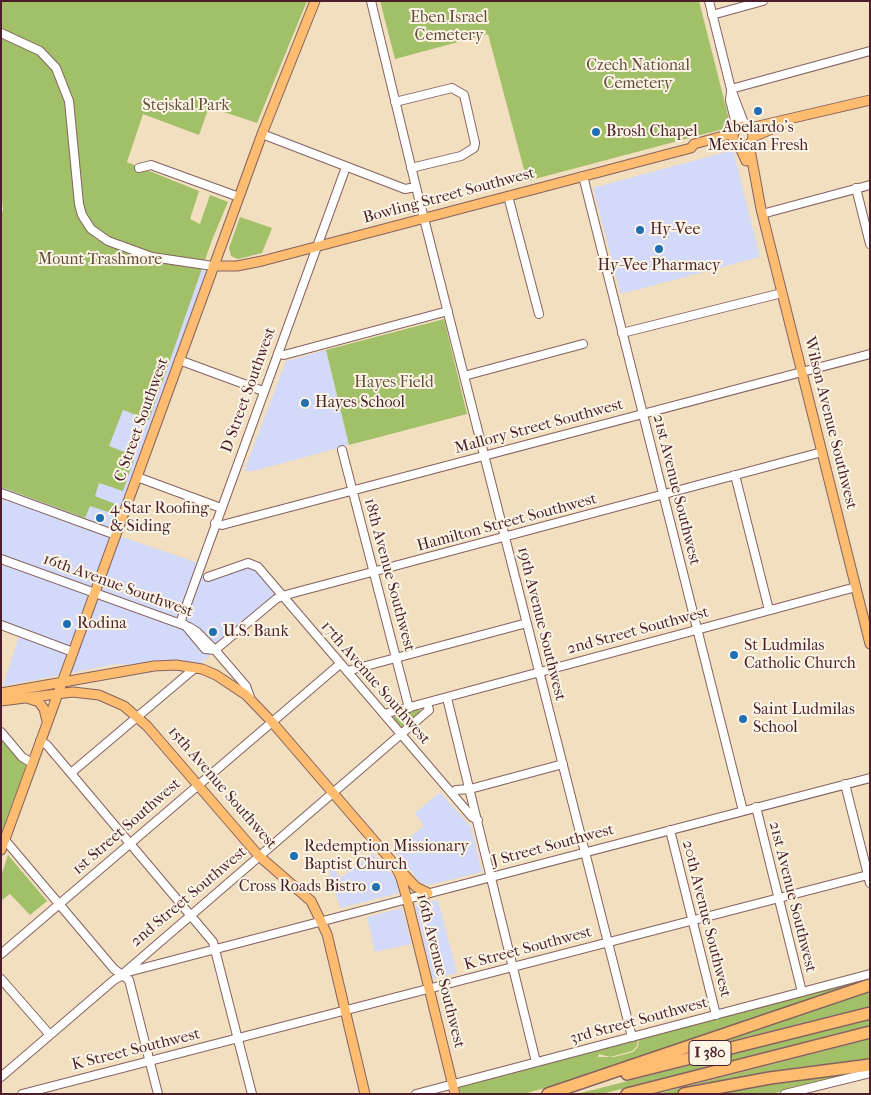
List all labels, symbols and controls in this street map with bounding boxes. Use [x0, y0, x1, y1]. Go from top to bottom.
park label: Eben Israel Cemetery [410, 8, 488, 46]
park label: Czech National Cemetery [586, 56, 690, 94]
park label: Stejskal Park [142, 96, 230, 116]
marker: Abelardo's Mexican Fresh [752, 105, 764, 117]
place label: Abelardo's Mexican Fresh [708, 118, 808, 156]
place label: Brosh Chapel [606, 122, 698, 142]
marker: Brosh Chapel [590, 126, 602, 138]
street label: Bowling Street Southwest [361, 164, 537, 228]
place label: Hy-Vee [650, 220, 700, 240]
marker: Hy-Vee [634, 224, 646, 236]
marker: Hy-Vee Pharmacy [653, 243, 665, 255]
park label: Mount Trashmore [38, 250, 162, 270]
place label: Hy-Vee Pharmacy [598, 256, 720, 276]
street label: D Street Southwest [217, 325, 281, 455]
street label: Wilson Avenue Southwest [799, 335, 861, 511]
street label: C Street Southwest [111, 355, 173, 485]
park label: Hayes Field [354, 373, 434, 393]
place label: Hayes School [315, 393, 405, 413]
street label: Mallory Street Southwest [453, 395, 625, 459]
marker: Hayes School [299, 397, 311, 409]
street label: 21st Avenue Southwest [648, 413, 704, 567]
street label: Hamilton Street Southwest [415, 490, 599, 556]
street label: 18th Avenue Southwest [359, 496, 419, 654]
place label: 4 Star Roofing & Siding [110, 499, 209, 537]
marker: 4 Star Roofing & Siding [94, 512, 106, 524]
street label: 19th Avenue Southwest [513, 545, 569, 703]
street label: 16th Avenue Southwest [40, 550, 196, 622]
street label: 2nd Street Southwest [565, 603, 711, 659]
place label: Rodina [77, 614, 127, 634]
street label: 17th Avenue Southwest [316, 617, 434, 749]
marker: Rodina [61, 618, 73, 630]
place label: U.S. Bank [223, 622, 289, 642]
marker: U.S. Bank [207, 626, 219, 638]
place label: St Ludmilas Catholic Church [744, 636, 856, 674]
marker: St Ludmilas Catholic Church [728, 649, 740, 661]
place label: Saint Ludmilas School [753, 700, 855, 738]
marker: Saint Ludmilas School [737, 713, 749, 725]
street label: 15th Avenue Southwest [163, 723, 281, 853]
street label: 1st Street Southwest [69, 775, 185, 879]
street label: J Street Southwest [490, 820, 616, 872]
street label: 21st Avenue Southwest [764, 820, 820, 974]
place label: Redemption Missionary Baptist Church [304, 837, 469, 875]
street label: 20th Avenue Southwest [677, 839, 735, 999]
street label: 2nd Street Southwest [127, 843, 251, 951]
marker: Redemption Missionary Baptist Church [288, 850, 300, 862]
place label: Cross Roads Bistro [239, 877, 366, 897]
marker: Cross Roads Bistro [370, 881, 382, 893]
street label: 16th Avenue Southwest [412, 892, 468, 1050]
street label: K Street Southwest [462, 923, 594, 975]
street label: 3rd Street Southwest [568, 993, 710, 1049]
street label: K Street Southwest [70, 1025, 202, 1075]
road number: I 380 [689, 1040, 731, 1066]

